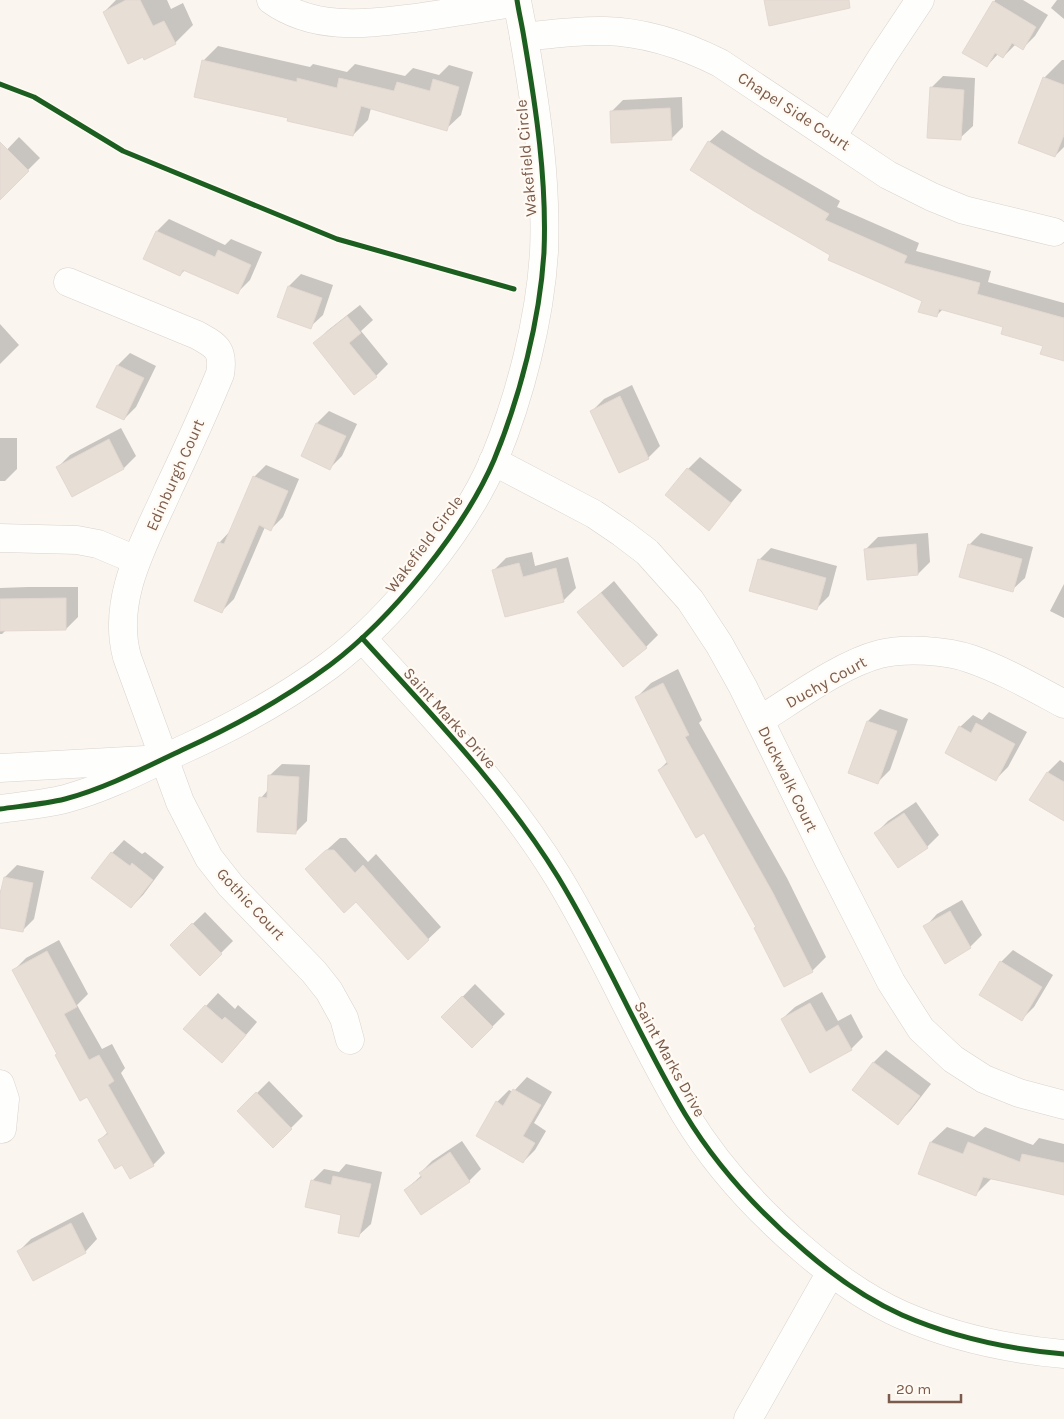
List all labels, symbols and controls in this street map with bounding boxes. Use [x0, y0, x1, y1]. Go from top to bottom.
street label: Chapel Side Court [734, 68, 854, 154]
street label: Wakefield Circle [511, 99, 541, 217]
street label: Edinburgh Court [142, 416, 208, 534]
street label: Wakefield Circle [381, 491, 467, 597]
street label: Duchy Court [782, 652, 870, 712]
street label: Saint Marks Drive [400, 664, 500, 772]
street label: Duckwalk Court [754, 723, 822, 835]
street label: Gothic Court [213, 864, 289, 944]
street label: Saint Marks Drive [630, 998, 710, 1120]
scale bar [889, 1372, 962, 1404]
text: 20 m [896, 1380, 931, 1398]

